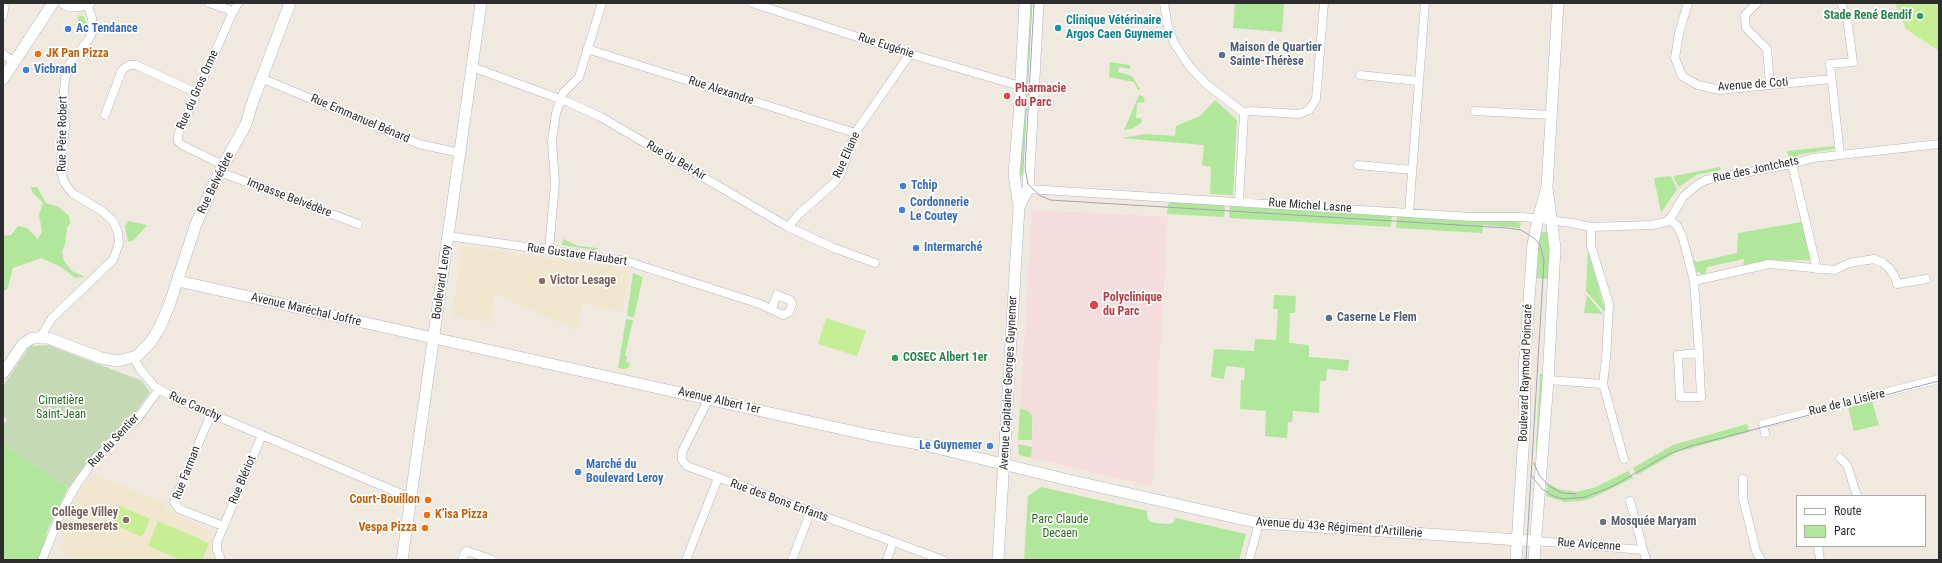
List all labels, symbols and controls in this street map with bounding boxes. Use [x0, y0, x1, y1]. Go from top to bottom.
place label: Stade René Bendif [1824, 9, 1912, 23]
marker: Stade René Bendif [1915, 11, 1925, 21]
place label: Clinique Vétérinaire Argos Caen Guynemer [1066, 14, 1173, 42]
place label: Ac Tendance [76, 22, 138, 36]
marker: Clinique Vétérinaire Argos Caen Guynemer [1053, 23, 1063, 33]
marker: Ac Tendance [63, 24, 73, 34]
street label: Rue Eugénie [856, 30, 916, 62]
place label: Maison de Quartier Sainte-Thérèse [1230, 41, 1322, 69]
place label: JK Pan Pizza [46, 47, 109, 61]
street label: Rue du Gros Orme [174, 48, 222, 132]
marker: JK Pan Pizza [33, 49, 43, 59]
marker: Maison de Quartier Sainte-Thérèse [1217, 50, 1227, 60]
place label: Vicbrand [34, 63, 77, 77]
marker: Vicbrand [21, 65, 31, 75]
street label: Rue Alexandre [687, 74, 755, 108]
street label: Avenue de Coti [1717, 75, 1789, 95]
place label: Pharmacie du Parc [1015, 82, 1066, 110]
marker: Pharmacie du Parc [1002, 91, 1012, 101]
street label: Rue Emmanuel Bénard [308, 92, 412, 146]
street label: Rue Père Robert [55, 96, 71, 172]
street label: Rue Eliane [830, 130, 864, 180]
street label: Rue du Bel-Air [644, 138, 708, 184]
street label: Rue Belvédère [195, 150, 237, 216]
street label: Rue des Jontchets [1712, 154, 1800, 186]
street label: Impasse Belvédère [245, 175, 333, 221]
place label: Tchip [911, 179, 937, 193]
marker: Tchip [898, 181, 908, 191]
place label: Cordonnerie Le Coutey [910, 196, 969, 224]
street label: Rue Michel Lasne [1268, 196, 1352, 216]
marker: Cordonnerie Le Coutey [897, 205, 907, 215]
street label: Rue Gustave Flaubert [526, 241, 628, 269]
place label: Intermarché [924, 241, 982, 255]
marker: Intermarché [911, 243, 921, 253]
street label: Boulevard Leroy [430, 244, 454, 320]
place label: Victor Lesage [550, 274, 616, 288]
marker: Victor Lesage [537, 276, 547, 286]
street label: Avenue Maréchal Joffre [250, 290, 362, 330]
place label: Polyclinique du Parc [1103, 291, 1162, 319]
street label: Avenue Capitaine Georges Guynemer [997, 296, 1021, 470]
marker: Polyclinique du Parc [1088, 299, 1100, 311]
street label: Boulevard Raymond Poincaré [1516, 304, 1536, 442]
place label: Caserne Le Flem [1337, 311, 1417, 325]
marker: Caserne Le Flem [1324, 313, 1334, 323]
place label: COSEC Albert 1er [903, 351, 987, 365]
marker: COSEC Albert 1er [890, 353, 900, 363]
street label: Avenue Albert 1er [676, 385, 762, 417]
street label: Rue de la Lisière [1808, 387, 1886, 419]
street label: Rue Canchy [167, 389, 223, 425]
park label: Cimetière Saint-Jean [36, 394, 86, 422]
street label: Rue du Sentier [85, 411, 143, 471]
place label: Le Guynemer [919, 439, 982, 453]
marker: Le Guynemer [985, 441, 995, 451]
street label: Rue Farman [170, 444, 204, 502]
street label: Rue Blériot [226, 454, 260, 506]
place label: Marché du Boulevard Leroy [586, 458, 663, 486]
marker: Marché du Boulevard Leroy [573, 467, 583, 477]
street label: Rue des Bons Enfants [728, 477, 830, 525]
place label: Court-Bouillon [349, 493, 420, 507]
marker: Court-Bouillon [423, 495, 433, 505]
legend [1796, 495, 1926, 547]
text: Route [1834, 504, 1861, 518]
place label: Collège Villey Desmeserets [52, 506, 118, 534]
place label: K’isa Pizza [435, 508, 488, 522]
marker: K’isa Pizza [422, 510, 432, 520]
park label: Parc Claude Decaen [1032, 513, 1088, 541]
marker: Collège Villey Desmeserets [121, 515, 131, 525]
street label: Avenue du 43e Régiment d'Artillerie [1255, 515, 1423, 541]
place label: Mosquée Maryam [1611, 515, 1696, 529]
marker: Mosquée Maryam [1598, 517, 1608, 527]
place label: Vespa Pizza [358, 521, 417, 535]
marker: Vespa Pizza [420, 523, 430, 533]
text: Parc [1834, 524, 1855, 538]
street label: Rue Avicenne [1557, 536, 1621, 554]

